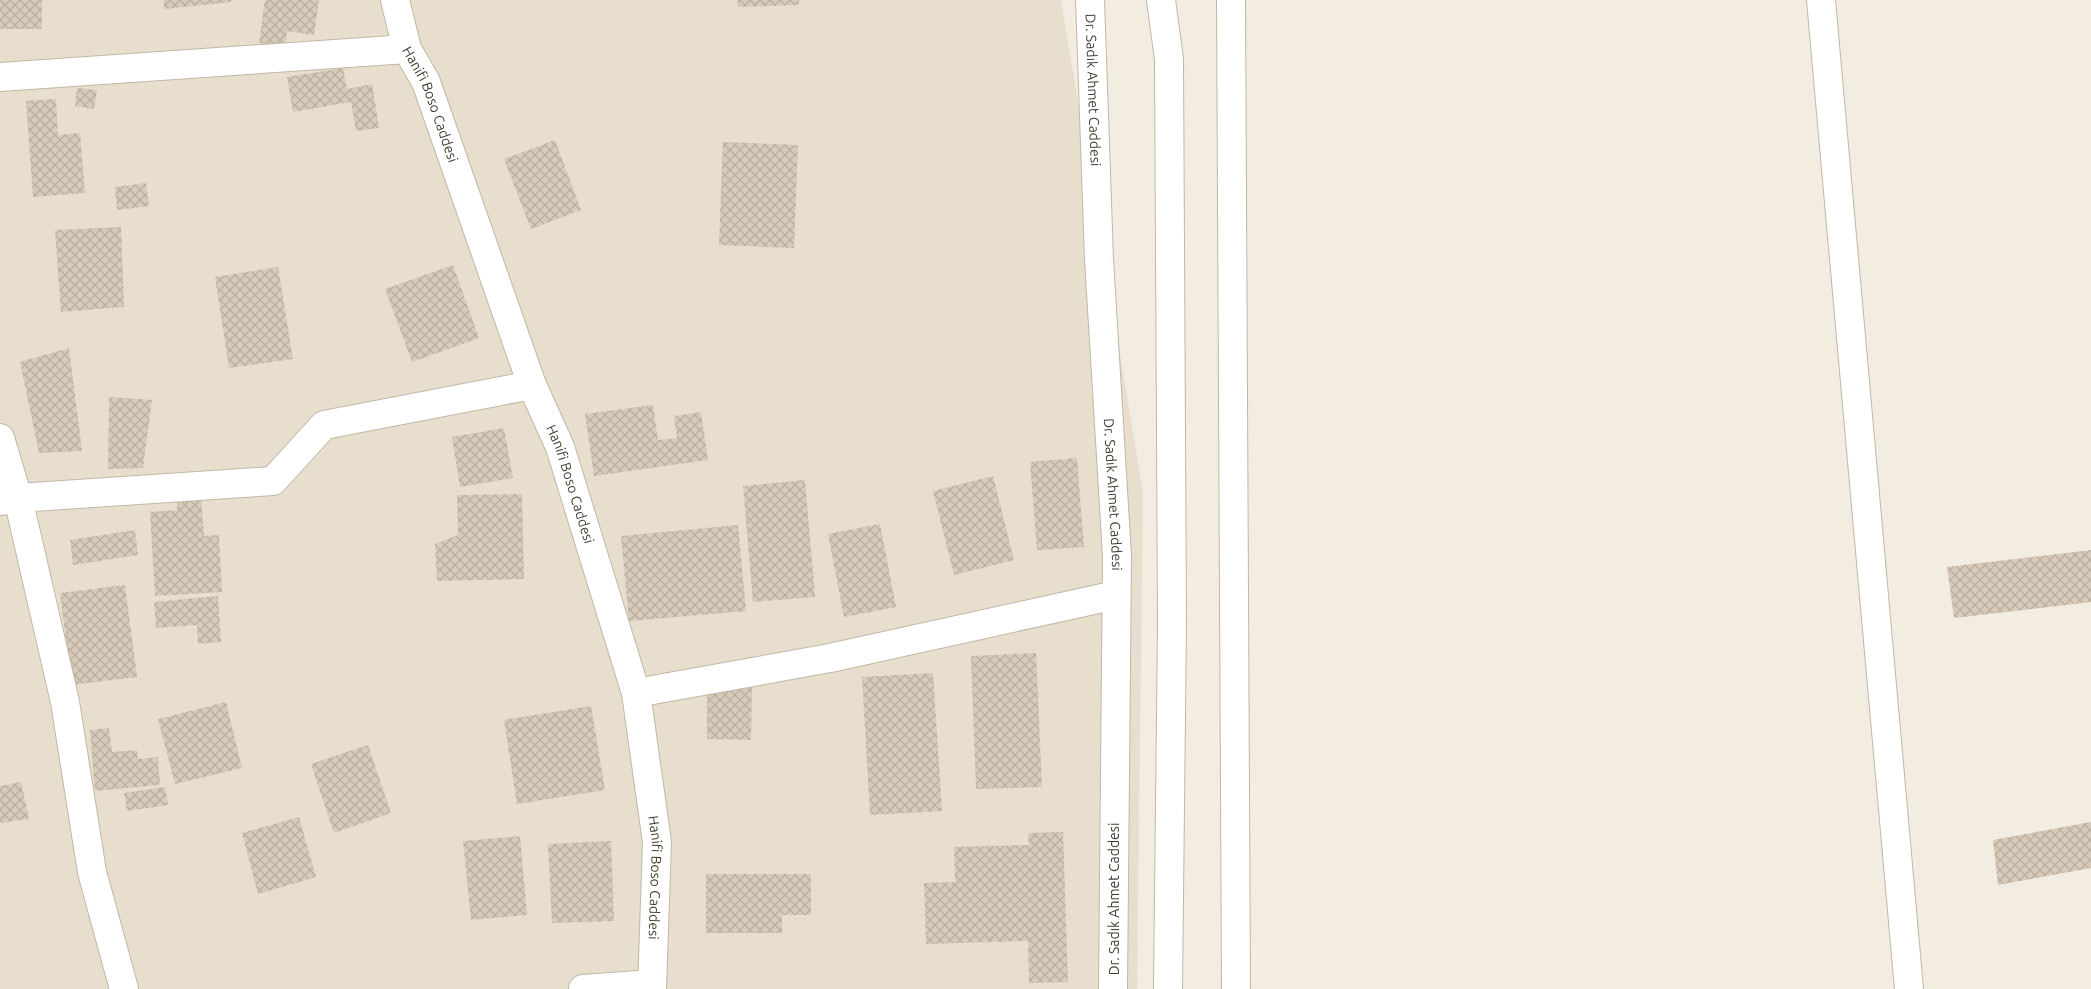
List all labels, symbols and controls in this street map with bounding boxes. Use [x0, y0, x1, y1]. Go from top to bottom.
street label: Dr. Sadık Ahmet Caddesi [1082, 13, 1104, 167]
street label: Hanifi Boso Caddesi [399, 44, 462, 165]
street label: Dr. Sadık Ahmet Caddesi [1101, 418, 1125, 571]
street label: Hanifi Boso Caddesi [543, 422, 597, 546]
street label: Hanifi Boso Caddesi [645, 814, 665, 940]
street label: Dr. Sadık Ahmet Caddesi [1106, 823, 1122, 975]

